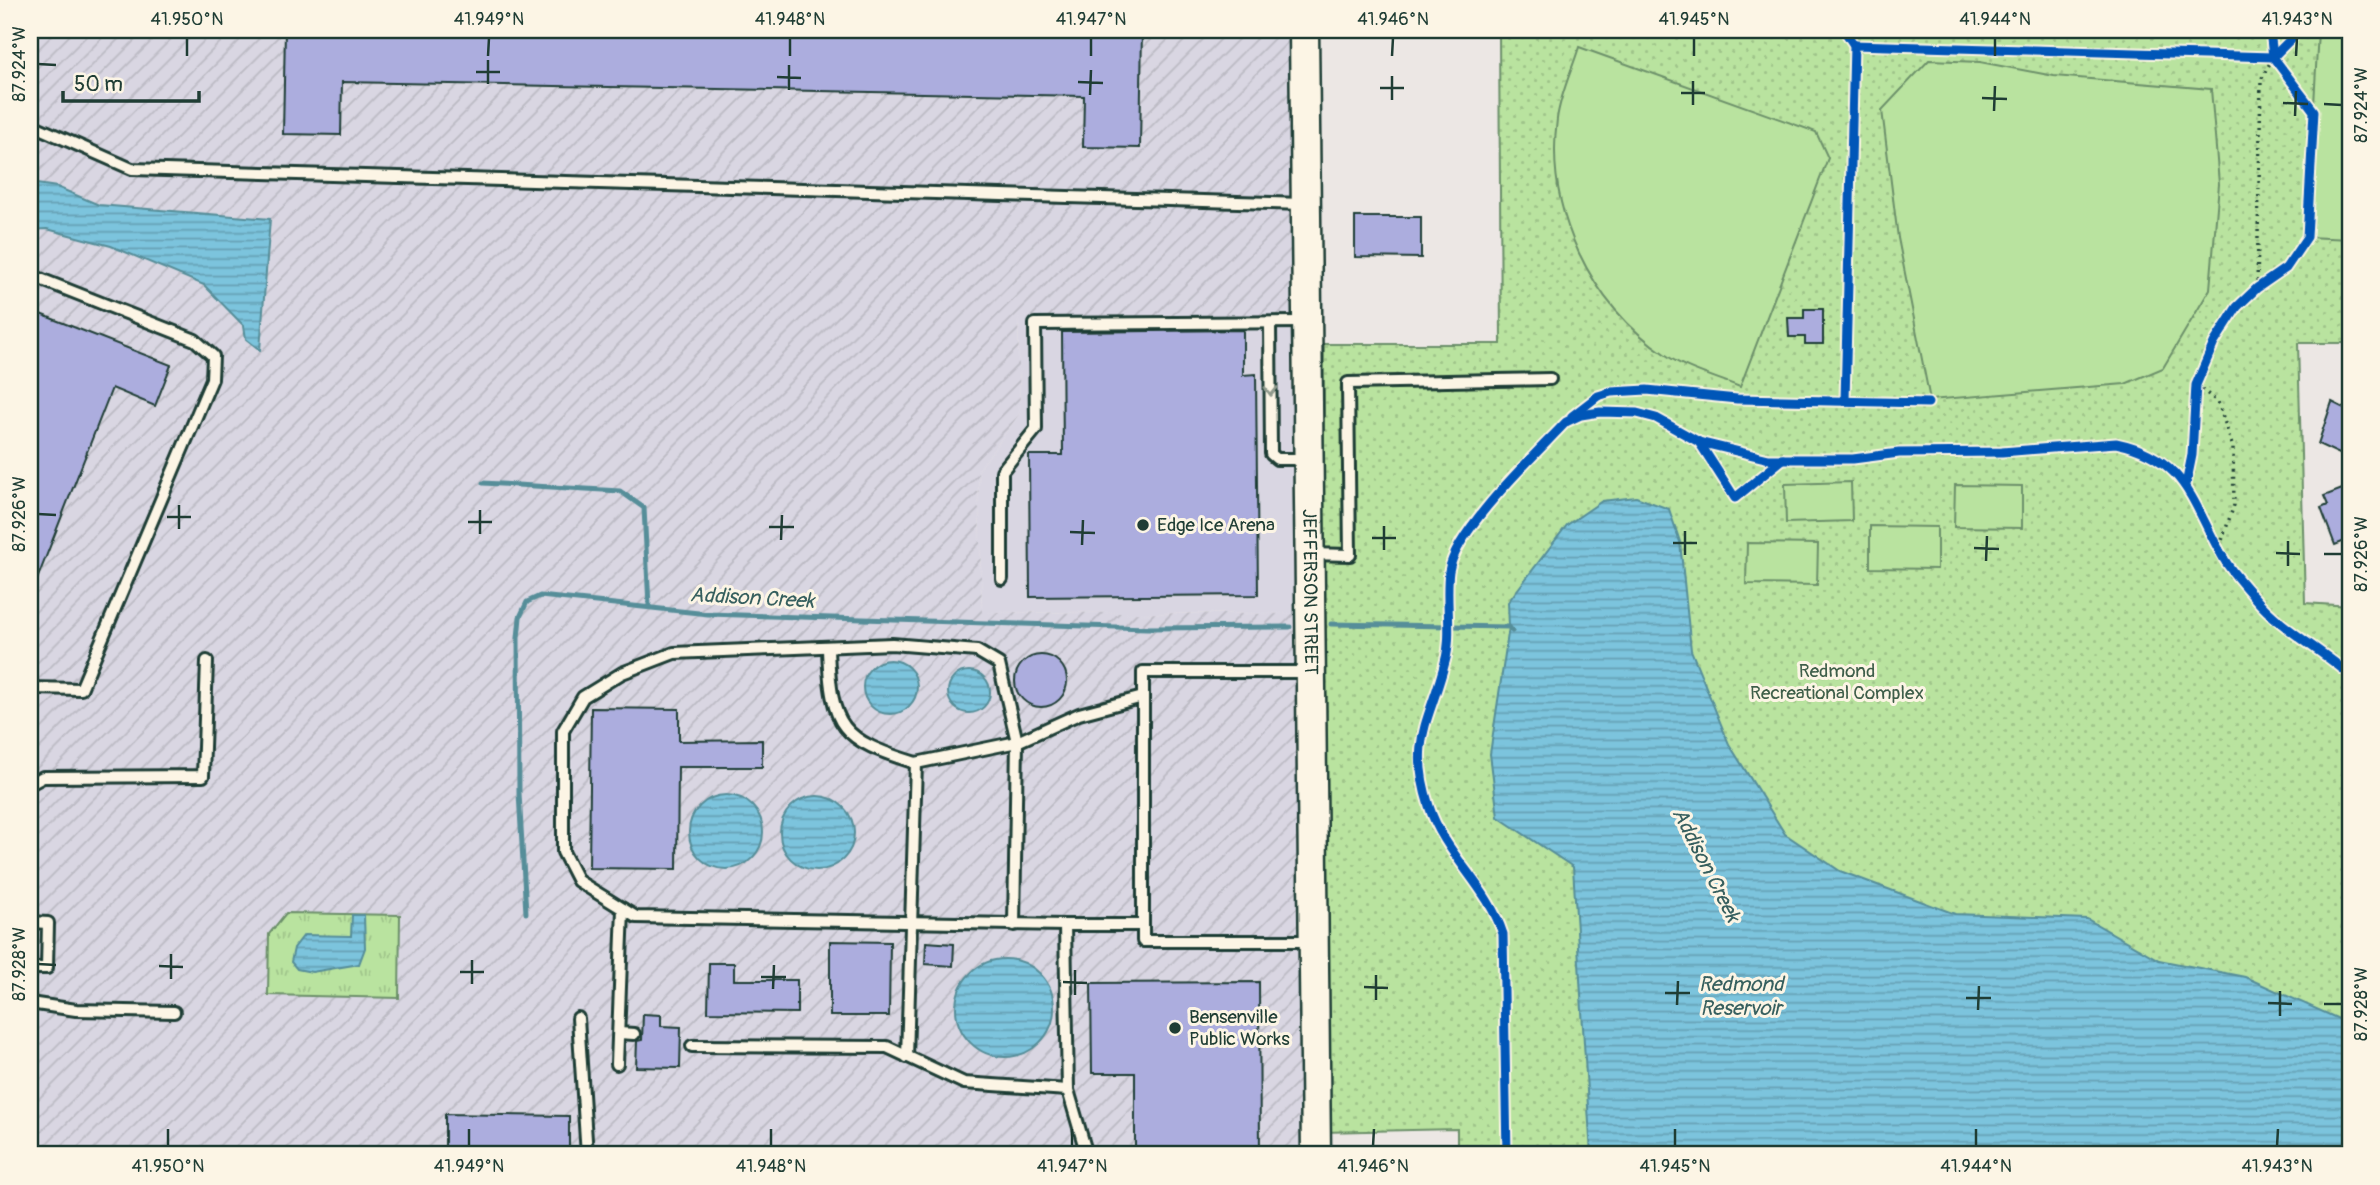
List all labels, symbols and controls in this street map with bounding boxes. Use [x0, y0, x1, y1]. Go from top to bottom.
text: 41.950°N [151, 8, 223, 31]
text: 41.949°N [454, 8, 524, 31]
text: 41.948°N [755, 8, 825, 31]
text: 41.947°N [1056, 8, 1126, 31]
text: 41.946°N [1357, 8, 1429, 31]
text: 41.945°N [1659, 8, 1729, 31]
text: 41.944°N [1959, 8, 2031, 31]
text: 41.943°N [2261, 8, 2333, 31]
text: 87.924°W [8, 26, 31, 102]
scale bar [63, 60, 200, 104]
text: 87.924°W [2350, 67, 2373, 143]
text: 50 m [74, 71, 123, 98]
one-way arrow [1263, 386, 1278, 397]
text: 87.926°W [8, 476, 31, 552]
street label: JEFFERSON STREET [1297, 509, 1323, 675]
place label: Edge Ice Arena [1157, 513, 1275, 537]
text: 87.926°W [2350, 516, 2373, 592]
marker: Edge Ice Arena [1135, 517, 1151, 533]
water label: Addison Creek [689, 581, 817, 615]
park label: Redmond Recreational Complex [1750, 659, 1924, 705]
water label: Addison Creek [1666, 803, 1747, 929]
text: 87.928°W [8, 927, 31, 1001]
text: 87.928°W [2350, 967, 2373, 1041]
water label: Redmond Reservoir [1699, 971, 1786, 1022]
place label: Bensenville Public Works [1189, 1005, 1290, 1051]
marker: Bensenville Public Works [1167, 1020, 1183, 1036]
text: 41.950°N [132, 1155, 204, 1178]
text: 41.949°N [434, 1155, 504, 1178]
text: 41.948°N [736, 1155, 806, 1178]
text: 41.947°N [1037, 1155, 1107, 1178]
text: 41.946°N [1337, 1155, 1409, 1178]
text: 41.945°N [1640, 1155, 1710, 1178]
text: 41.944°N [1940, 1155, 2012, 1178]
text: 41.943°N [2241, 1155, 2313, 1178]

